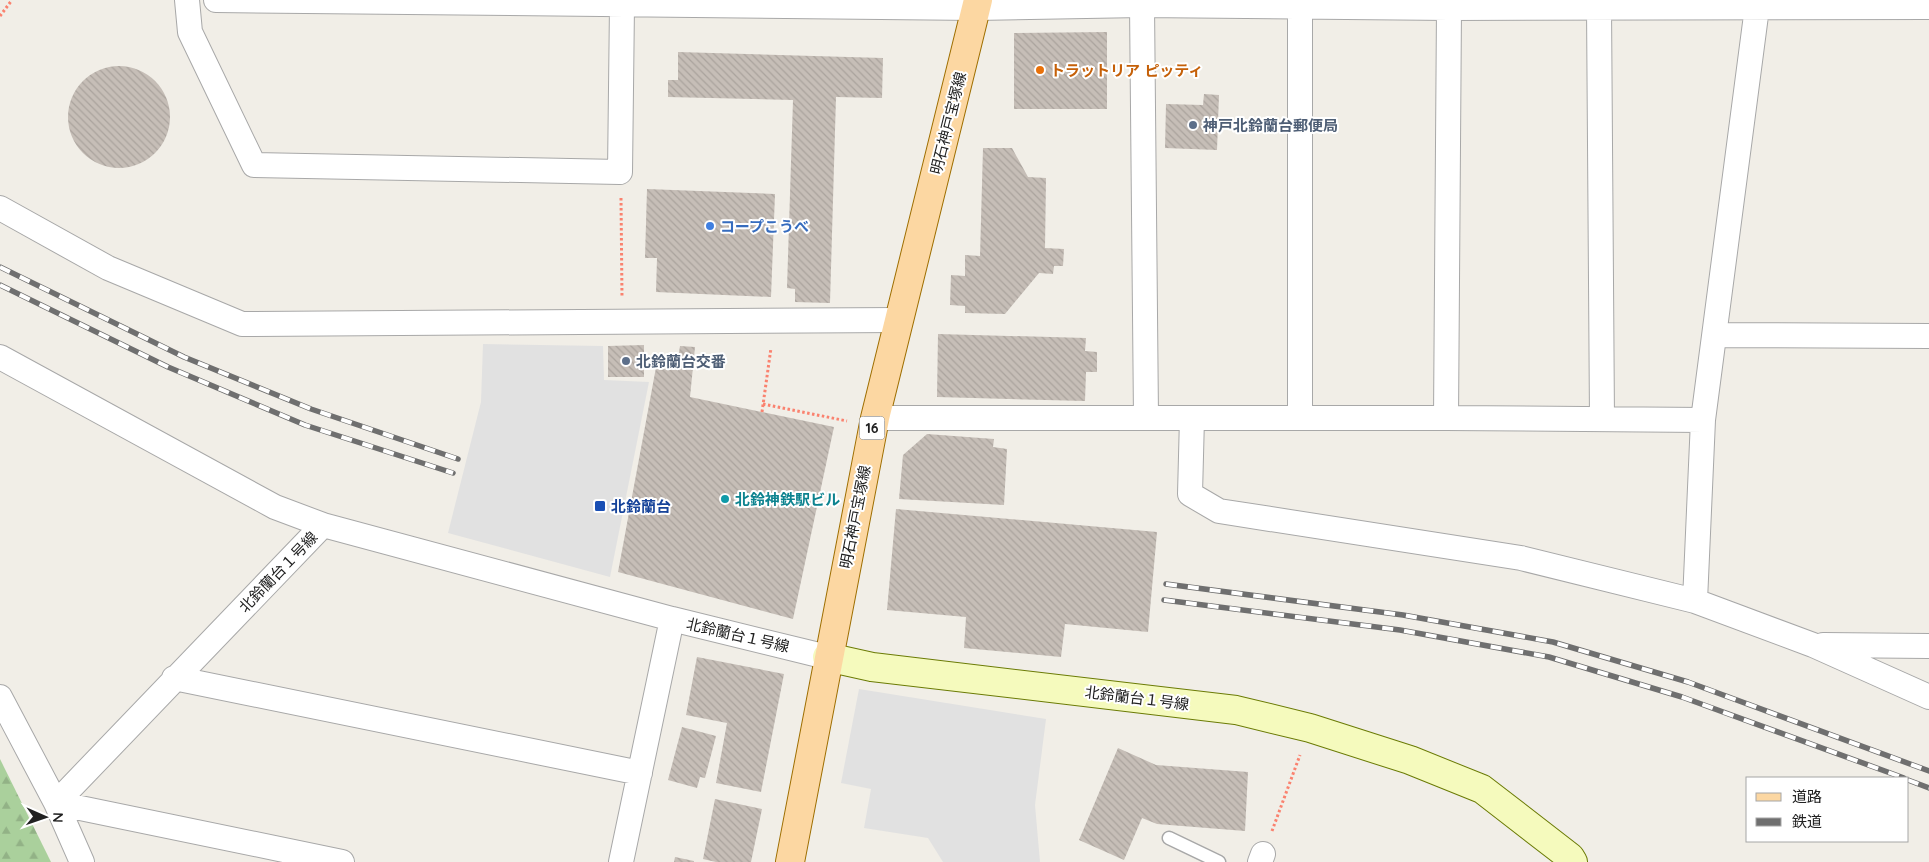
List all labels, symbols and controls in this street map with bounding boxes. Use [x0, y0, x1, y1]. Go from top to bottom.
place label: トラットリア ピッティ [1050, 61, 1203, 80]
marker: トラットリア ピッティ [1034, 64, 1046, 76]
street label: 明石神戸宝塚線 [926, 70, 970, 176]
place label: 神戸北鈴蘭台郵便局 [1202, 116, 1338, 135]
marker: 神戸北鈴蘭台郵便局 [1187, 119, 1199, 131]
place label: コープこうべ [720, 217, 809, 236]
marker: コープこうべ [704, 220, 716, 232]
place label: 北鈴蘭台交番 [636, 352, 726, 371]
marker: 北鈴蘭台交番 [620, 355, 632, 367]
road number: 16 [860, 416, 884, 439]
street label: 明石神戸宝塚線 [836, 464, 874, 570]
place label: 北鈴神鉄駅ビル [735, 490, 840, 509]
marker: 北鈴神鉄駅ビル [719, 493, 731, 505]
place label: 北鈴蘭台 [611, 497, 671, 516]
marker: 北鈴蘭台 [593, 499, 607, 513]
street label: 北鈴蘭台１号線 [235, 528, 321, 616]
street label: 北鈴蘭台１号線 [685, 614, 791, 656]
street label: 北鈴蘭台１号線 [1084, 682, 1190, 714]
legend [1746, 777, 1909, 842]
text: 道路 [1792, 787, 1822, 806]
north arrow [20, 792, 70, 842]
text: N [49, 812, 67, 823]
text: 鉄道 [1792, 812, 1822, 831]

